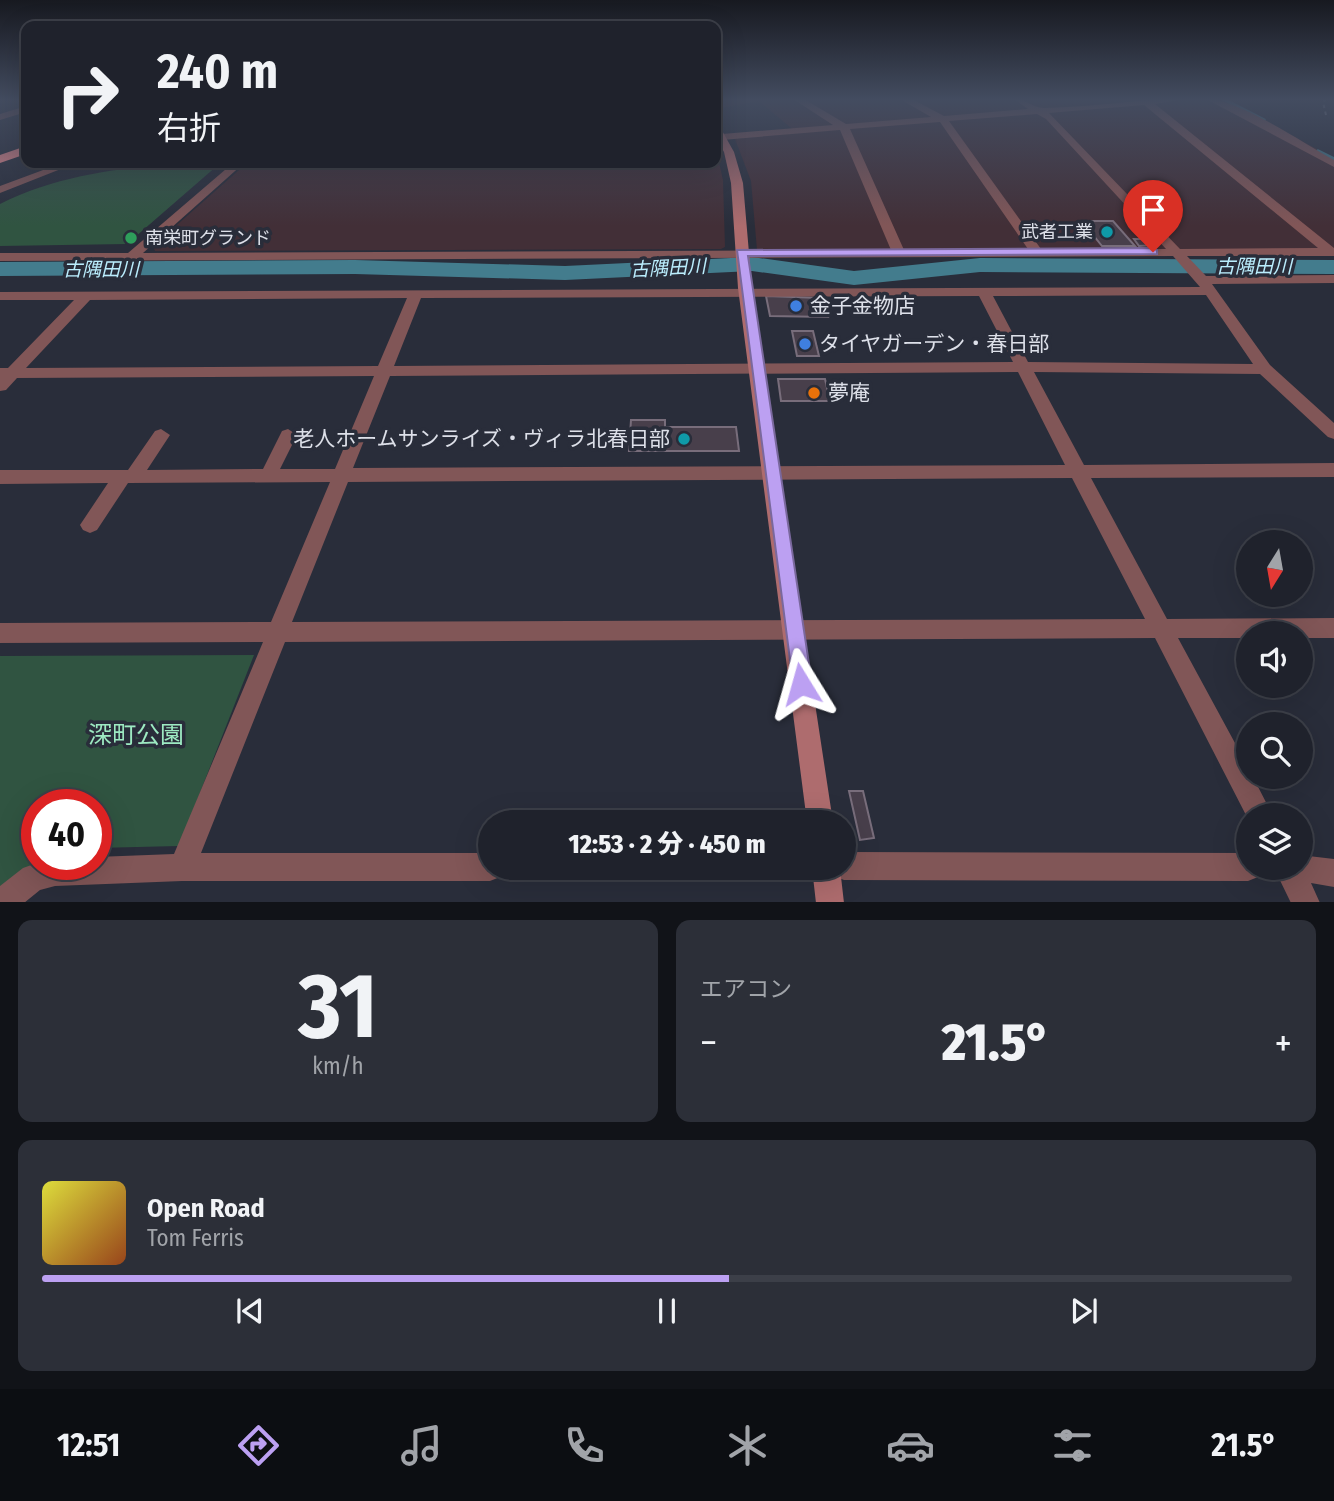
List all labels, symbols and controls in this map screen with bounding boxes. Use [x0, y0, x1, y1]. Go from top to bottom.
text: 240 m [157, 42, 278, 101]
icon: right [42, 49, 133, 140]
text: 右折 [157, 109, 221, 147]
pin [1123, 180, 1183, 252]
icon: arrive [1134, 191, 1172, 229]
place label: 武者工業 [1021, 221, 1093, 243]
marker: 武者工業 [1099, 224, 1115, 240]
place label: 南栄町グランド [145, 227, 271, 249]
marker: 南栄町グランド [123, 230, 139, 246]
water label: 古隅田川 [629, 254, 709, 281]
water label: 古隅田川 [1216, 255, 1294, 278]
water label: 古隅田川 [63, 258, 141, 281]
place label: 金子金物店 [810, 293, 915, 319]
marker: 金子金物店 [788, 298, 804, 314]
place label: タイヤガーデン・春日部 [819, 331, 1049, 357]
marker: タイヤガーデン・春日部 [797, 336, 813, 352]
place label: 夢庵 [828, 380, 870, 406]
marker: 夢庵 [806, 385, 822, 401]
place label: 老人ホームサンライズ・ヴィラ北春日部 [293, 426, 670, 452]
marker: 老人ホームサンライズ・ヴィラ北春日部 [676, 431, 692, 447]
north arrow [1236, 530, 1312, 607]
map controls [1236, 530, 1313, 880]
button: sound [1236, 621, 1313, 698]
position arrow [764, 647, 838, 721]
button: search [1236, 712, 1313, 789]
park label: 深町公園 [88, 721, 184, 749]
speed limit sign: 40 [21, 789, 112, 880]
button: layers [1236, 803, 1313, 880]
text: 12:53 · 2 分 · 450 m [568, 829, 766, 860]
text: 31 [298, 952, 378, 1061]
text: エアコン [700, 975, 792, 1003]
text: 21.5° [942, 1011, 1050, 1074]
text: − [700, 1020, 717, 1066]
text: + [1275, 1020, 1292, 1066]
text: km/h [312, 1052, 364, 1080]
text: Open Road [147, 1193, 265, 1224]
text: Tom Ferris [147, 1224, 244, 1252]
icon: previous [231, 1292, 269, 1330]
icon: pause [648, 1292, 686, 1330]
icon: next [1065, 1292, 1103, 1330]
icon: directions [234, 1421, 283, 1470]
icon: music [397, 1421, 446, 1470]
icon: phone [560, 1421, 609, 1470]
icon: climate [723, 1421, 772, 1470]
icon: car [886, 1421, 935, 1470]
icon: filters [1048, 1421, 1097, 1470]
text: 12:51 [57, 1426, 120, 1464]
text: 21.5° [1211, 1426, 1277, 1464]

